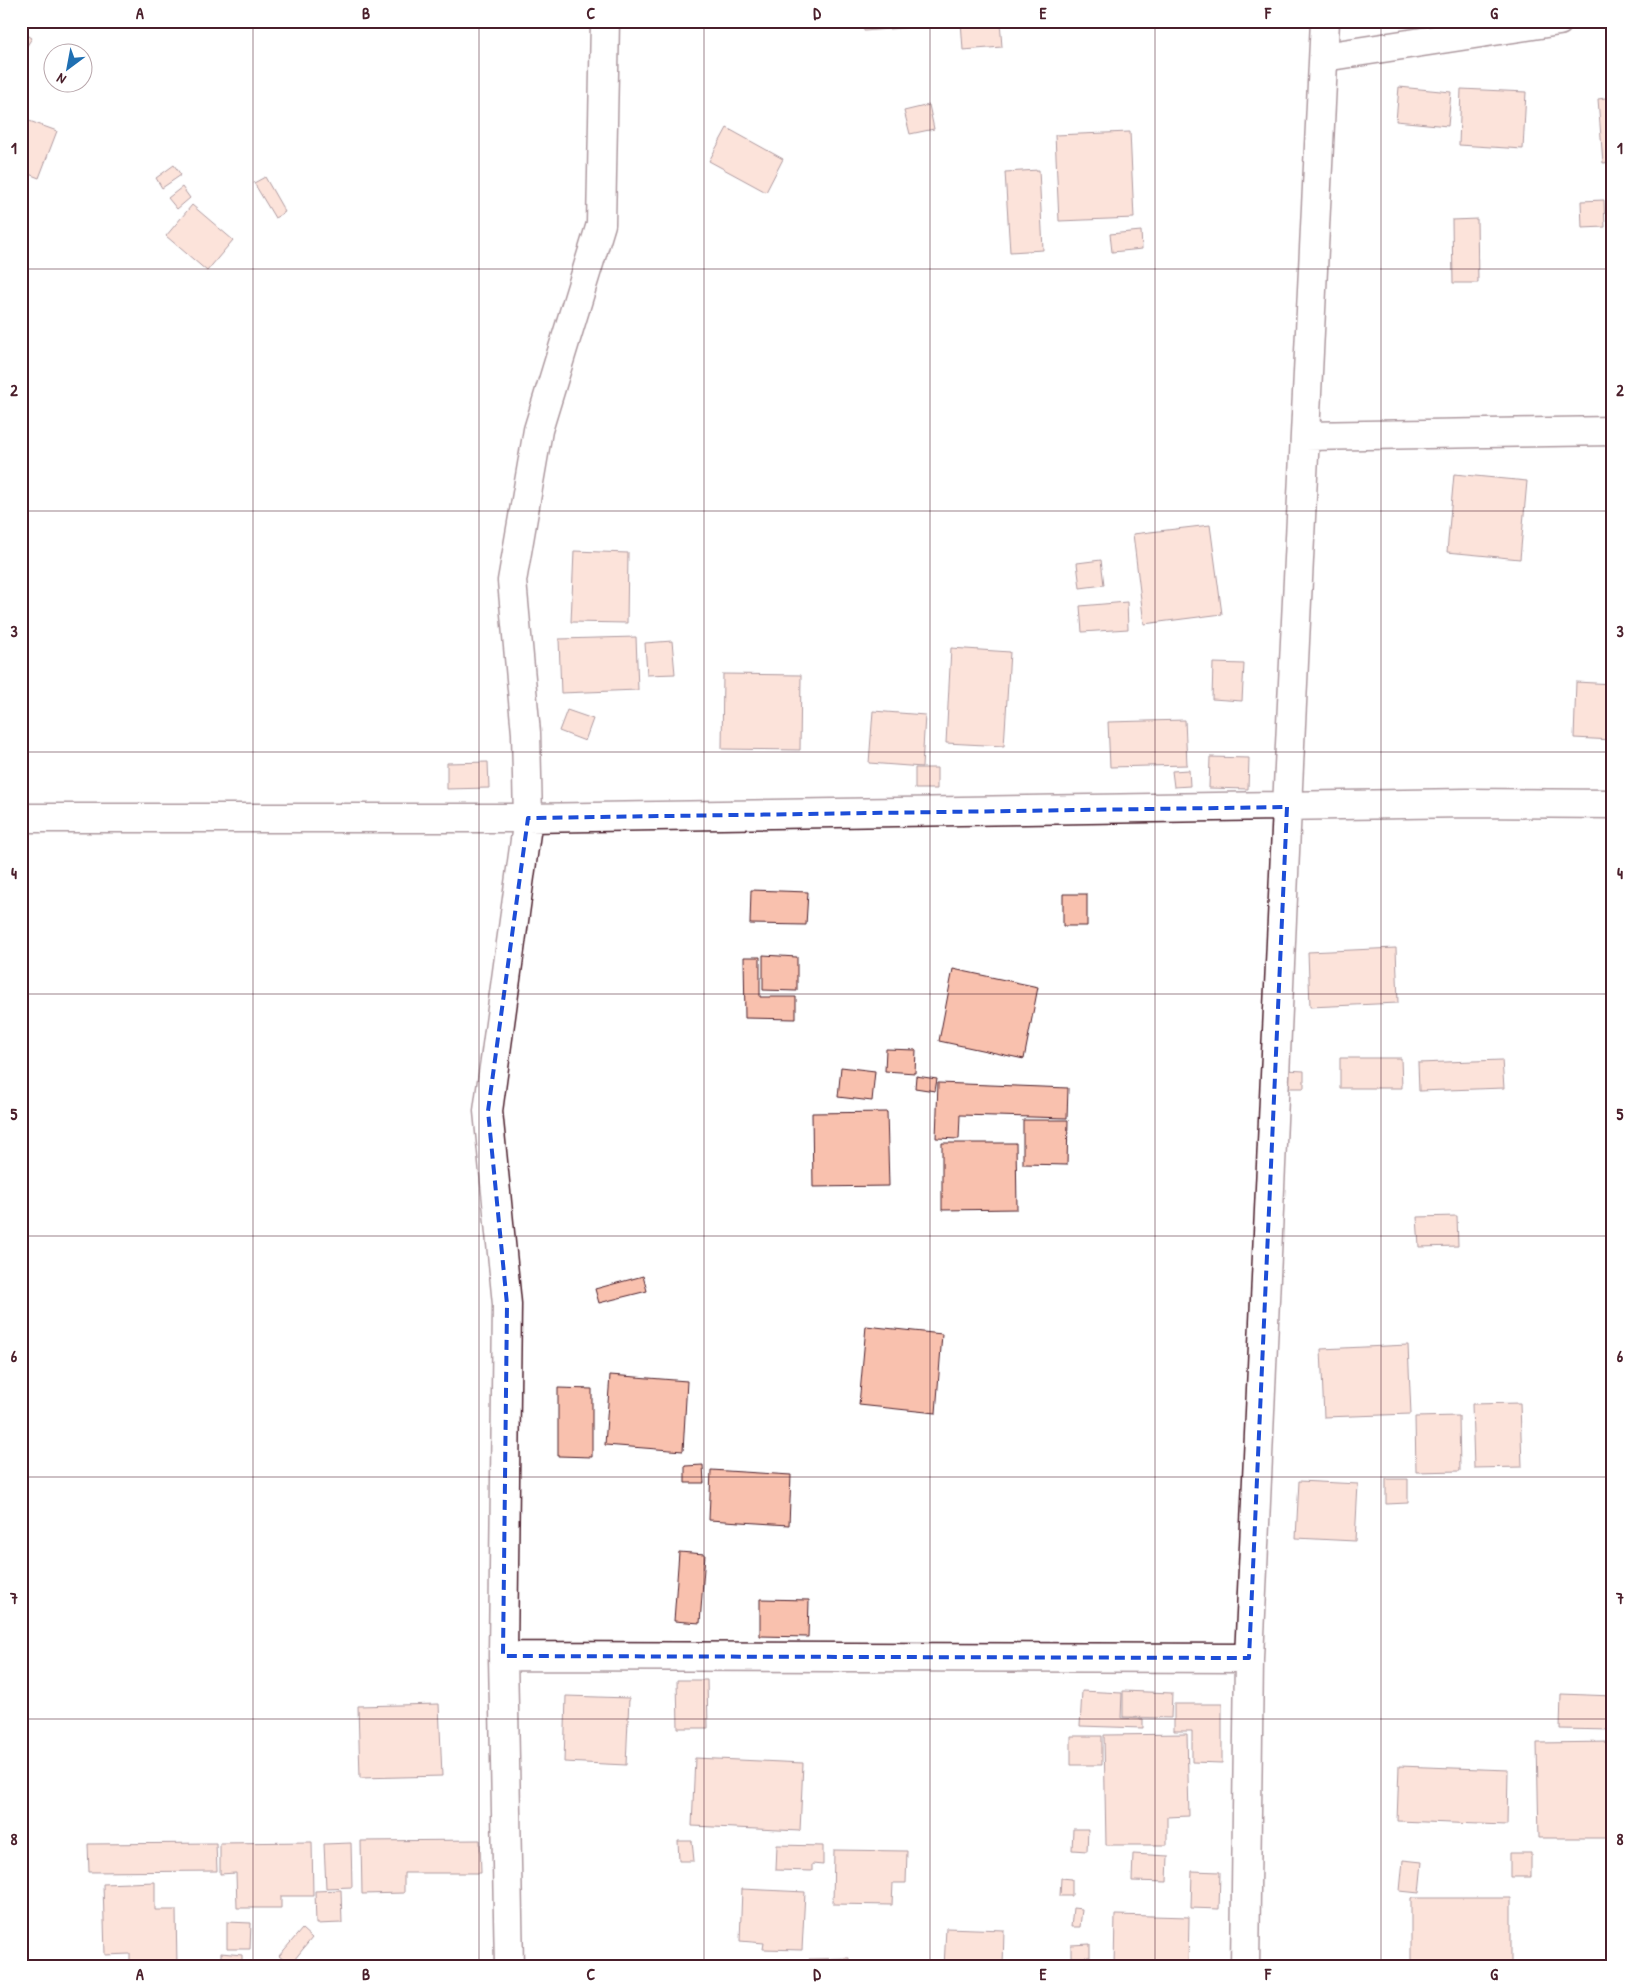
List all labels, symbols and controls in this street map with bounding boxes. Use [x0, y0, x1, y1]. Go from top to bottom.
text: A [136, 2, 144, 24]
text: B [362, 2, 370, 24]
text: C [587, 2, 596, 24]
text: D [813, 2, 821, 24]
text: E [1039, 2, 1047, 24]
text: F [1264, 2, 1272, 24]
text: G [1490, 2, 1498, 24]
north arrow [42, 42, 92, 92]
text: N [52, 69, 69, 89]
text: 1 [11, 137, 17, 159]
text: 1 [1617, 137, 1623, 159]
text: 2 [10, 379, 18, 401]
text: 2 [1616, 379, 1624, 401]
text: 3 [10, 620, 18, 642]
text: 3 [1616, 620, 1624, 642]
text: 4 [11, 862, 17, 884]
text: 4 [1617, 862, 1623, 884]
text: 5 [11, 1103, 18, 1125]
text: 5 [1617, 1103, 1624, 1125]
text: 6 [11, 1345, 18, 1367]
text: 6 [1617, 1345, 1624, 1367]
text: 7 [9, 1587, 18, 1609]
text: 7 [1615, 1587, 1624, 1609]
text: 8 [11, 1828, 18, 1850]
text: 8 [1617, 1828, 1624, 1850]
text: A [136, 1963, 144, 1985]
text: B [362, 1963, 370, 1985]
text: C [587, 1963, 596, 1985]
text: D [813, 1963, 821, 1985]
text: E [1039, 1963, 1047, 1985]
text: F [1264, 1963, 1272, 1985]
text: G [1490, 1963, 1498, 1985]

